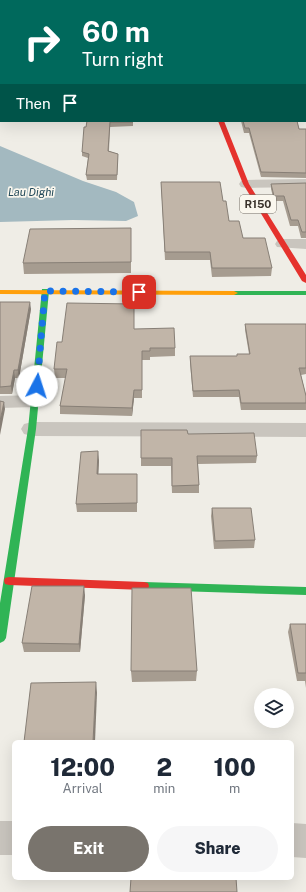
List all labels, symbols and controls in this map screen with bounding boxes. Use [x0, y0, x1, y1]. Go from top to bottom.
text: 60 m [82, 15, 150, 48]
icon: right [16, 16, 68, 68]
text: Turn right [82, 49, 164, 70]
icon: arrive [59, 92, 81, 114]
text: Then [16, 95, 51, 112]
water label: Lau Dighi [8, 186, 54, 198]
road number: R150 [240, 195, 276, 213]
pin [122, 275, 156, 309]
icon: arrive [128, 281, 150, 303]
position arrow [16, 365, 58, 407]
map controls [254, 688, 294, 728]
button: layers [254, 688, 294, 728]
text: 12:00 [50, 753, 115, 781]
text: 2 [156, 753, 172, 781]
text: 100 [214, 753, 256, 781]
text: Arrival [63, 781, 103, 796]
text: min [153, 781, 175, 796]
text: m [229, 781, 240, 796]
button: Exit [28, 826, 149, 872]
button: Share [157, 826, 278, 872]

